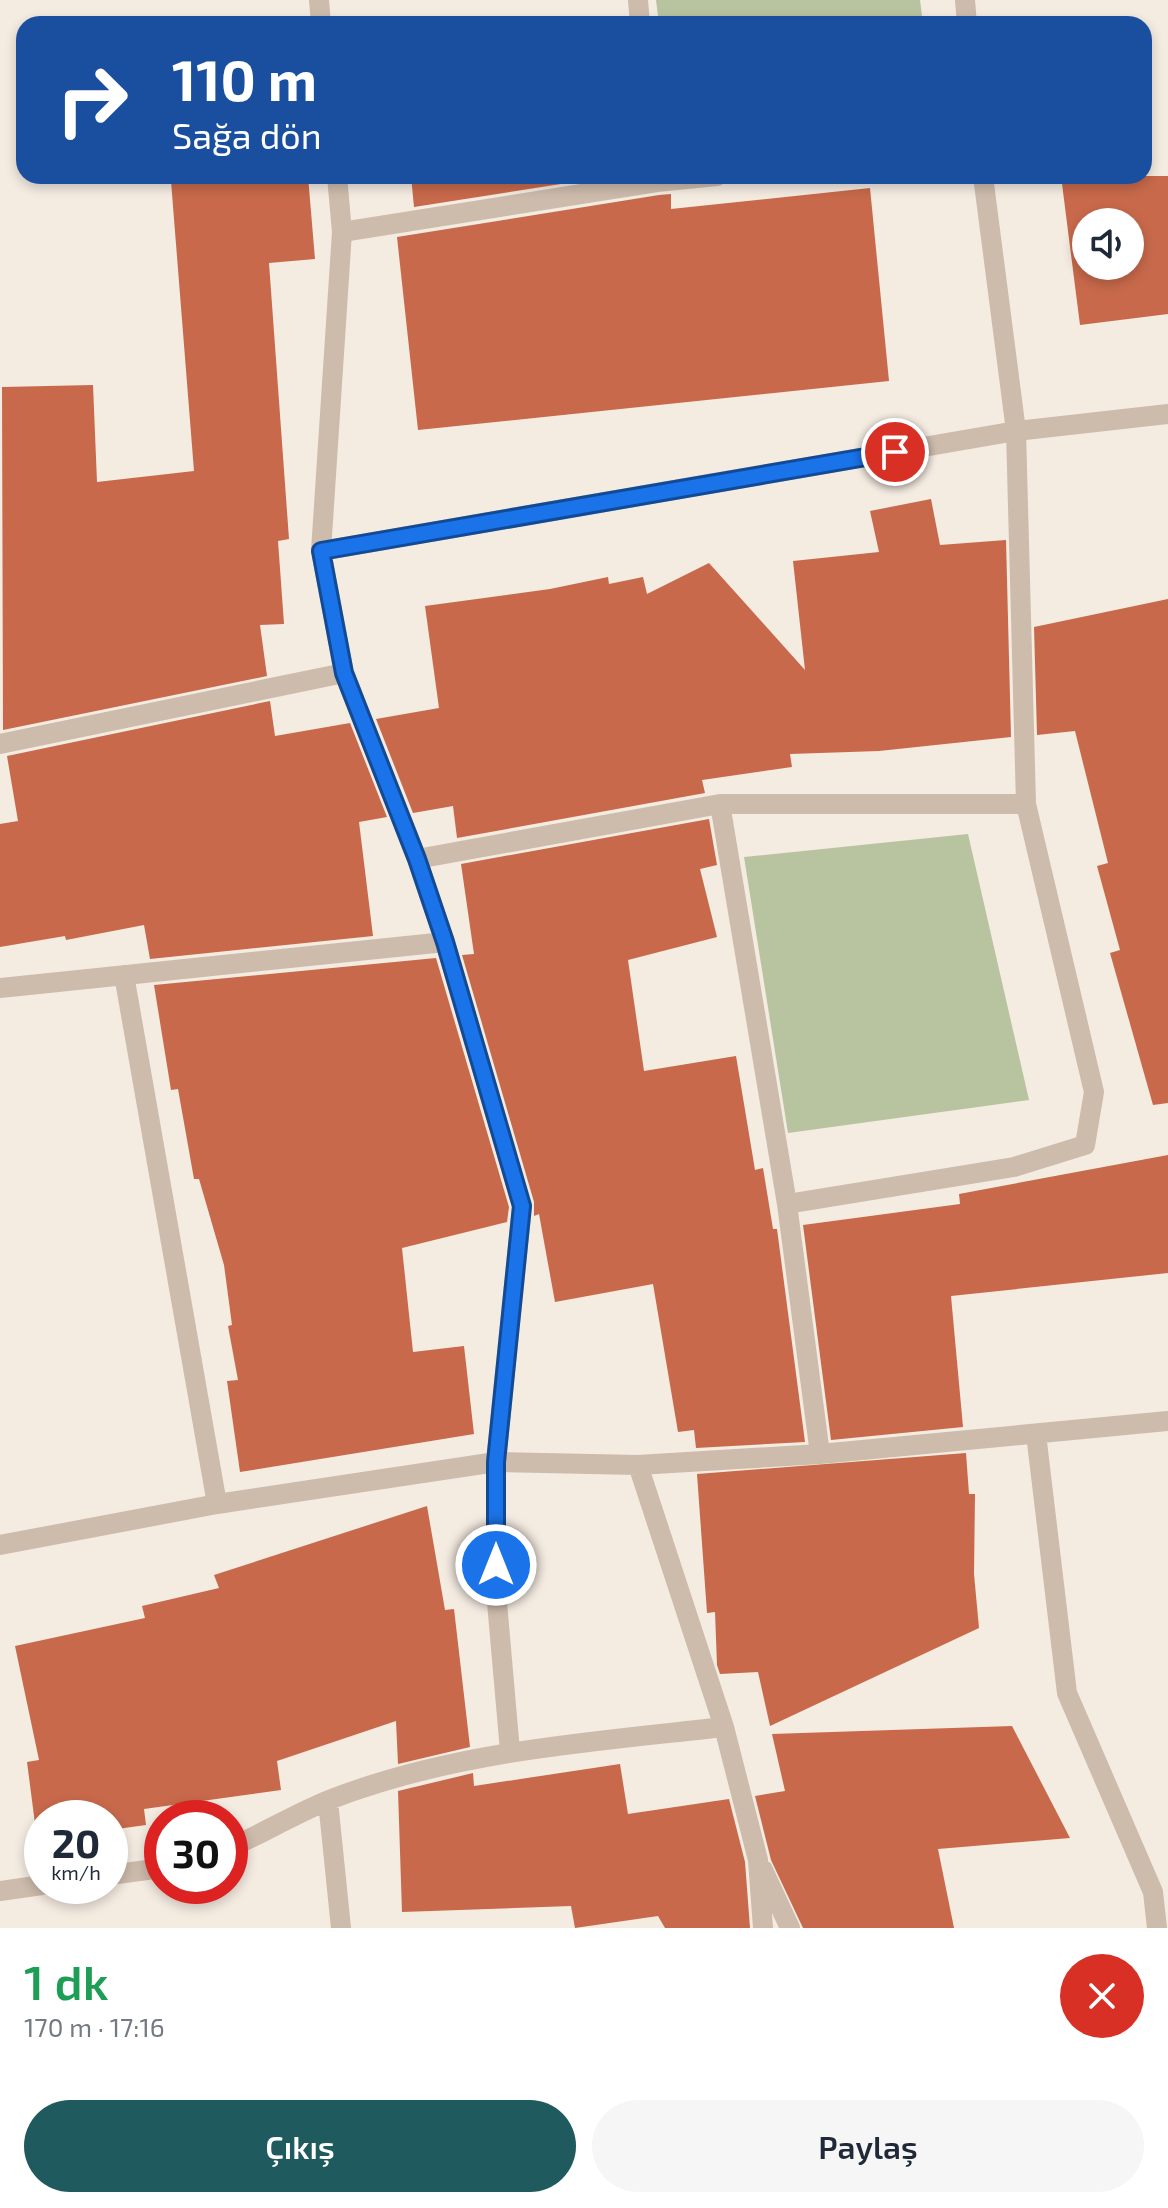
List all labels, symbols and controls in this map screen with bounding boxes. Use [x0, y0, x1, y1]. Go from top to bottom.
text: 110 m [172, 45, 317, 112]
icon: right [40, 48, 144, 152]
text: Sağa dön [172, 113, 322, 156]
map controls [1072, 208, 1144, 280]
button: sound [1072, 208, 1144, 280]
pin [861, 418, 929, 486]
icon: arrive [873, 430, 917, 474]
position arrow [454, 1523, 538, 1607]
speed limit sign: 30 [144, 1800, 248, 1904]
text: 20 [52, 1818, 100, 1866]
text: km/h [51, 1860, 101, 1884]
text: 1 dk [24, 1952, 109, 2010]
button: close [1060, 1954, 1144, 2038]
text: 170 m · 17:16 [24, 2011, 165, 2042]
button: Çıkış [24, 2100, 576, 2192]
button: Paylaş [592, 2100, 1144, 2192]

